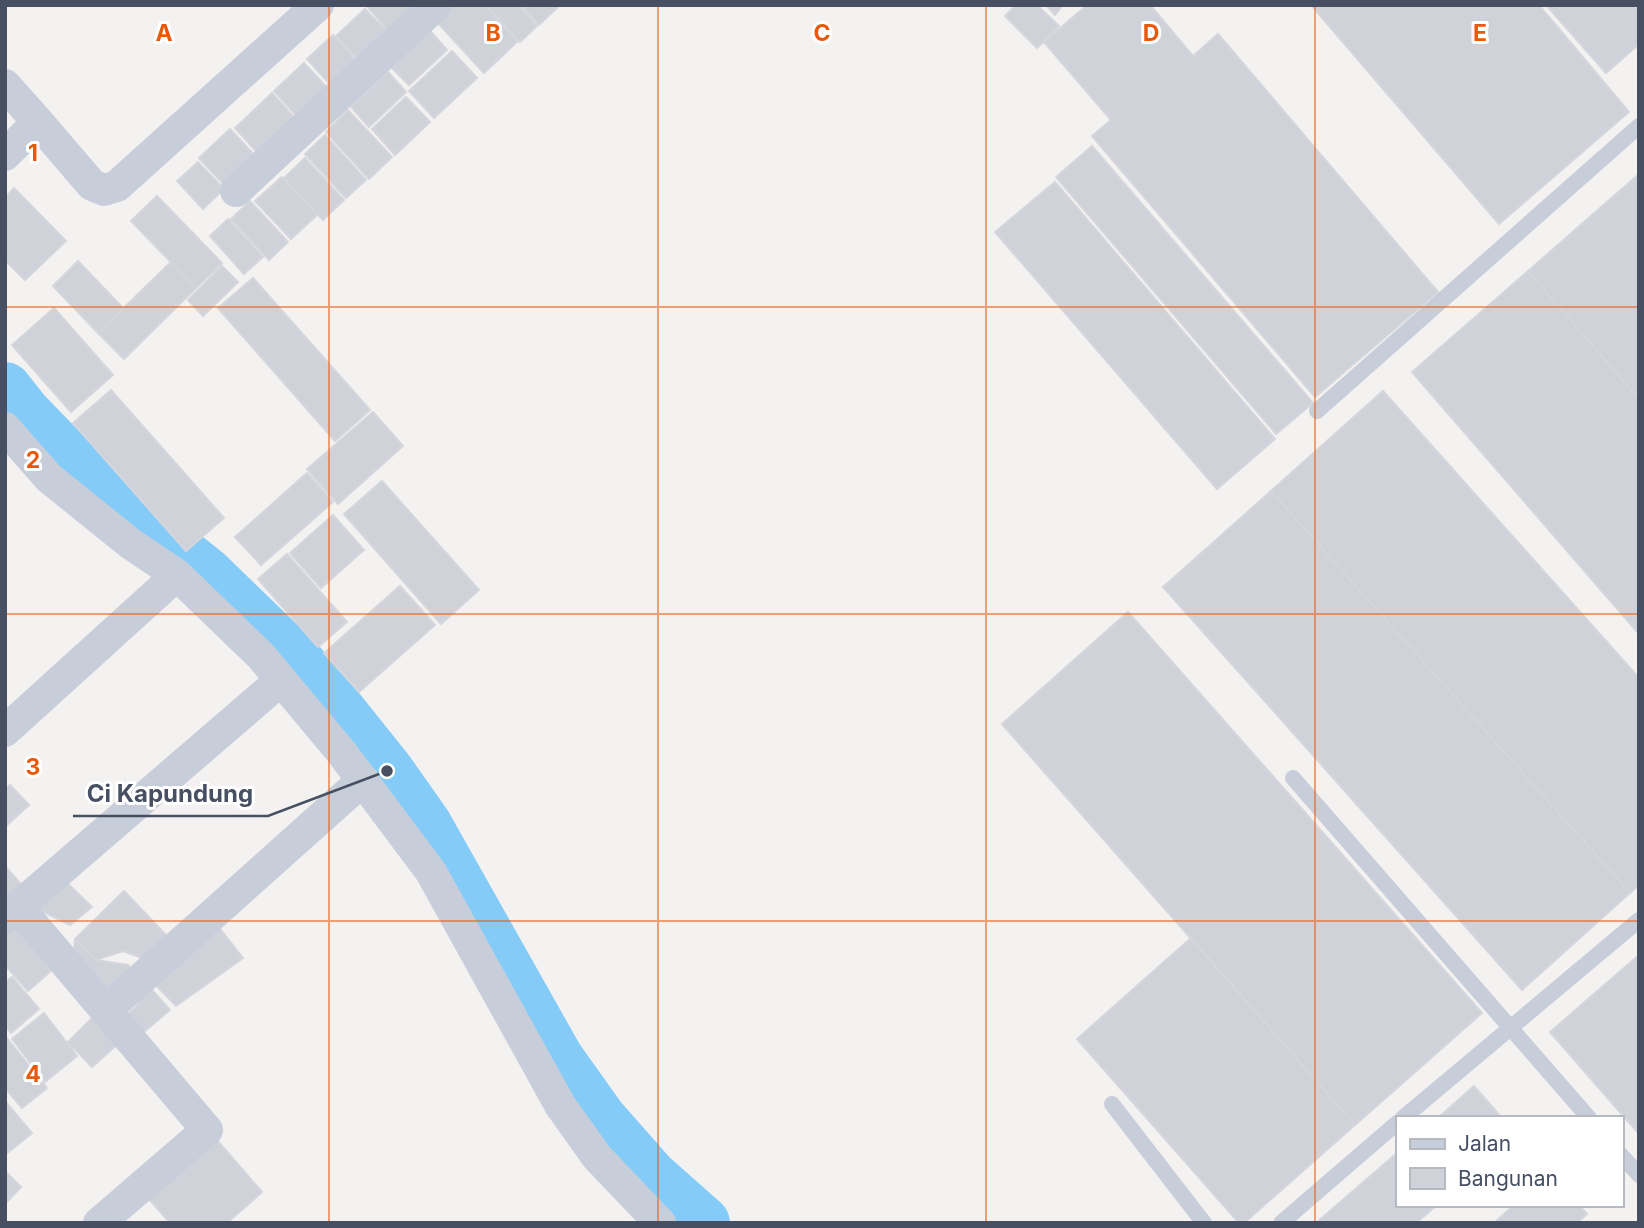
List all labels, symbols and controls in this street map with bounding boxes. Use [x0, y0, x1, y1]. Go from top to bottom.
text: A [155, 19, 173, 47]
text: B [485, 19, 501, 47]
text: C [813, 19, 831, 47]
text: D [1143, 19, 1159, 47]
text: E [1473, 19, 1487, 47]
text: 1 [28, 139, 38, 167]
text: 2 [26, 446, 40, 474]
text: 3 [26, 753, 40, 781]
callout: Ci Kapundung [73, 771, 268, 816]
text: Ci Kapundung [87, 779, 253, 808]
text: 4 [25, 1060, 41, 1088]
legend [1396, 1116, 1623, 1207]
text: Jalan [1458, 1131, 1511, 1156]
text: Bangunan [1458, 1166, 1558, 1191]

